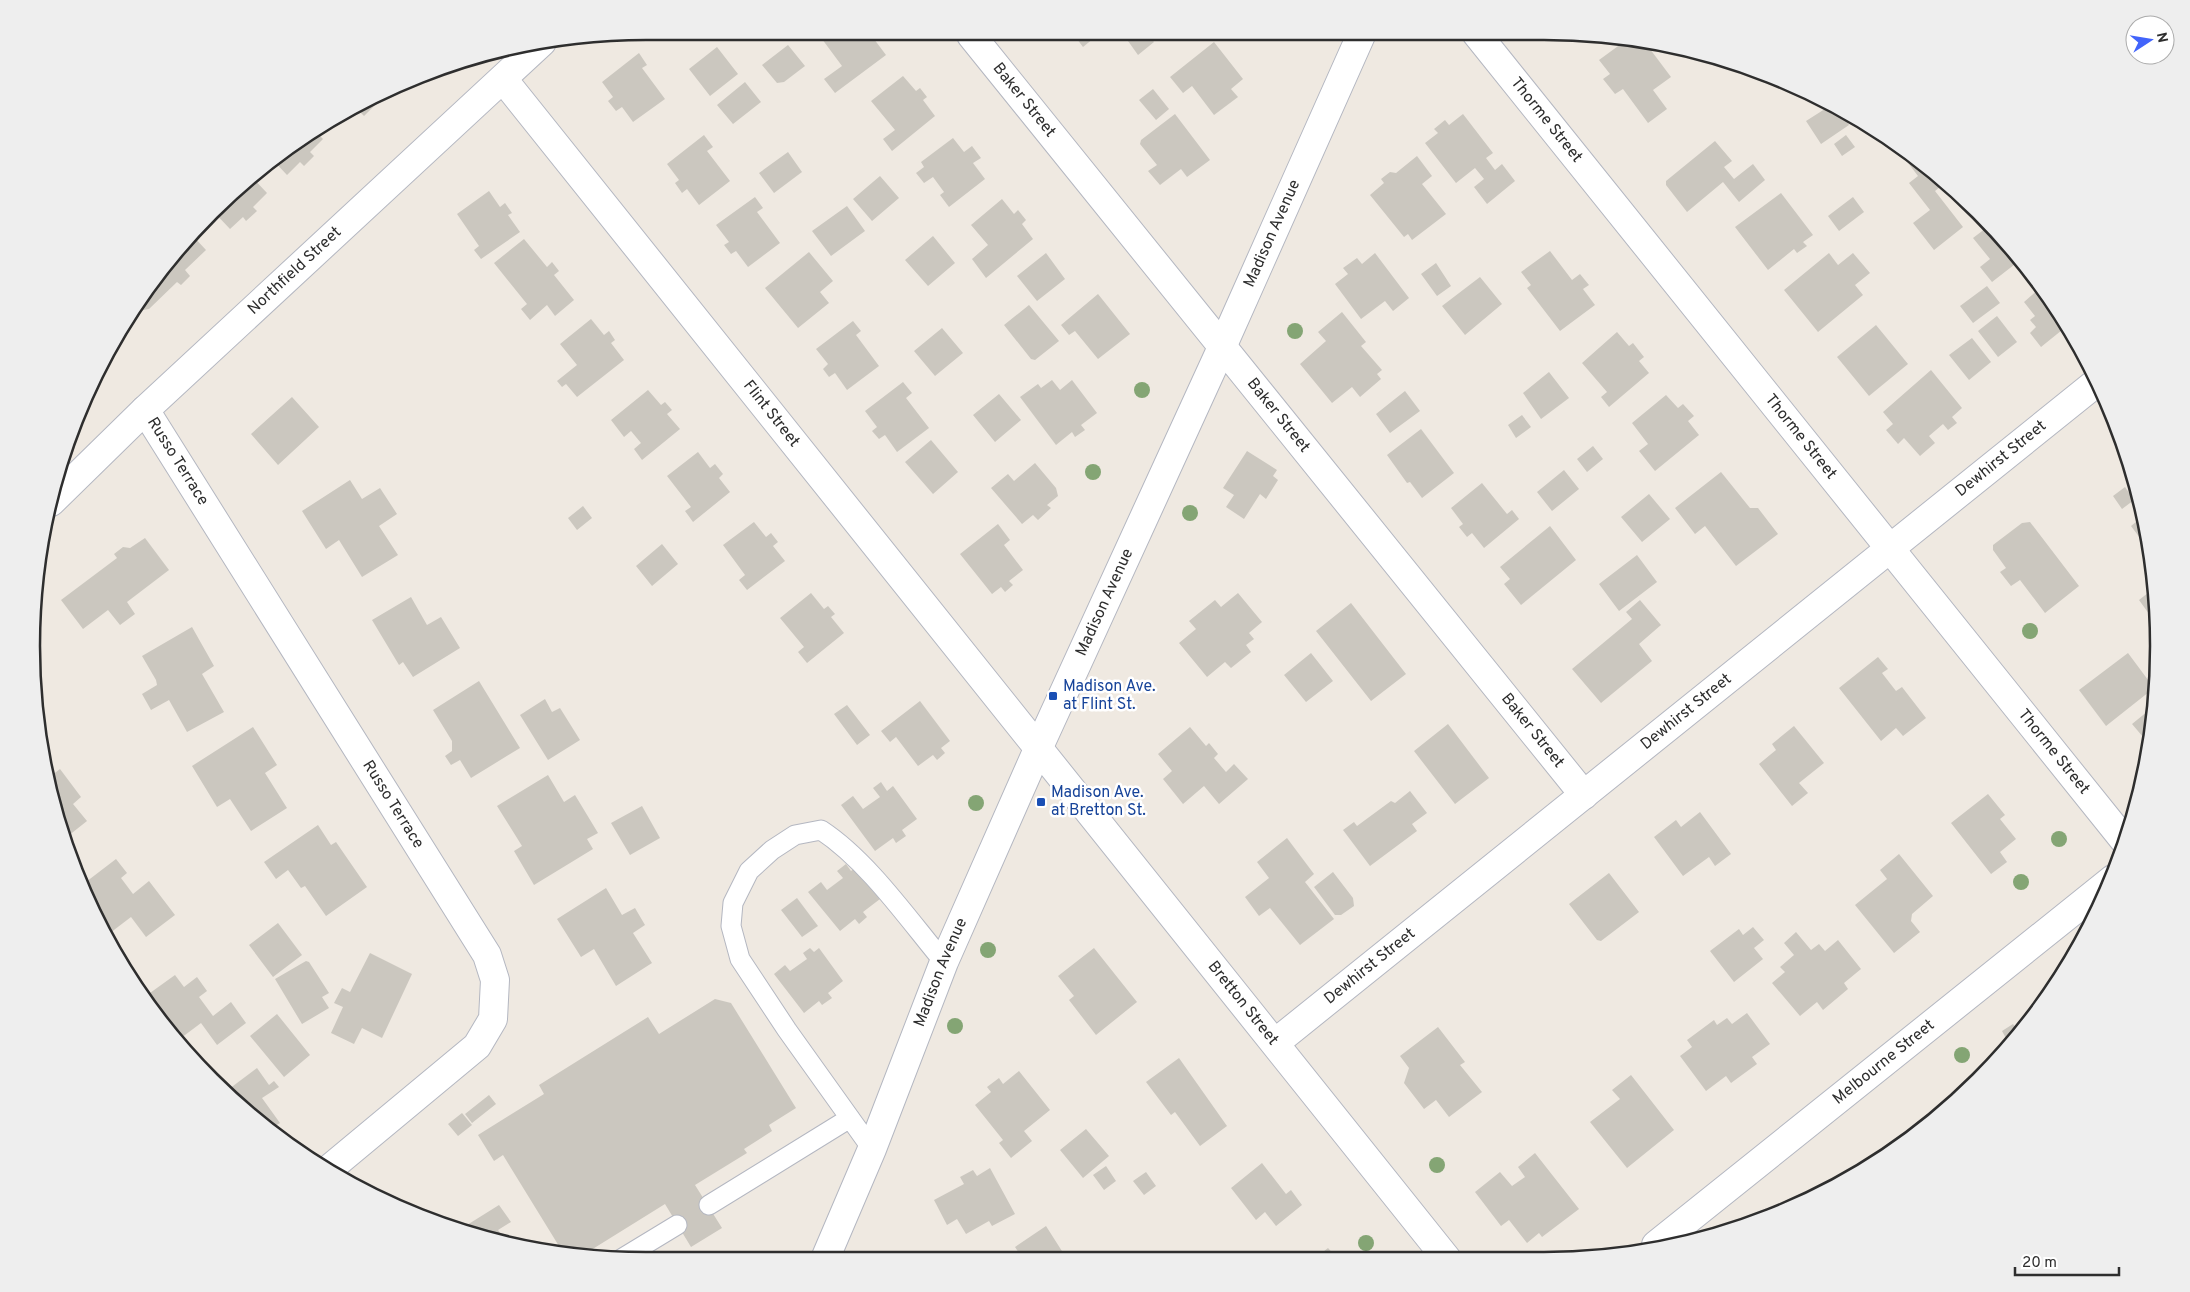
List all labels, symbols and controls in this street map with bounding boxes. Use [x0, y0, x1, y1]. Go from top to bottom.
north arrow [2125, 15, 2175, 65]
text: N [2152, 31, 2171, 44]
street label: Baker Street [988, 59, 1060, 142]
street label: Thorme Street [1506, 74, 1586, 167]
street label: Madison Avenue [1240, 177, 1305, 291]
street label: Northfield Street [244, 223, 346, 319]
street label: Baker Street [1242, 374, 1314, 457]
street label: Flint Street [738, 377, 804, 451]
street label: Thorme Street [1760, 390, 1841, 484]
street label: Russo Terrace [142, 414, 213, 510]
street label: Dewhirst Street [1952, 416, 2051, 502]
street label: Madison Avenue [1072, 546, 1138, 659]
street label: Dewhirst Street [1637, 670, 1736, 755]
place label: Madison Ave. at Flint St. [1063, 677, 1156, 715]
marker: Madison Ave. at Flint St. [1047, 690, 1059, 702]
street label: Baker Street [1496, 690, 1568, 772]
street label: Thorme Street [2013, 705, 2094, 799]
street label: Russo Terrace [358, 757, 428, 853]
place label: Madison Ave. at Bretton St. [1051, 783, 1146, 821]
marker: Madison Ave. at Bretton St. [1035, 796, 1047, 808]
street label: Madison Avenue [910, 915, 972, 1030]
street label: Dewhirst Street [1321, 924, 1420, 1009]
street label: Bretton Street [1203, 957, 1282, 1050]
street label: Melbourne Street [1829, 1016, 1939, 1109]
scale bar [2015, 1244, 2119, 1276]
text: 20 m [2022, 1254, 2057, 1273]

